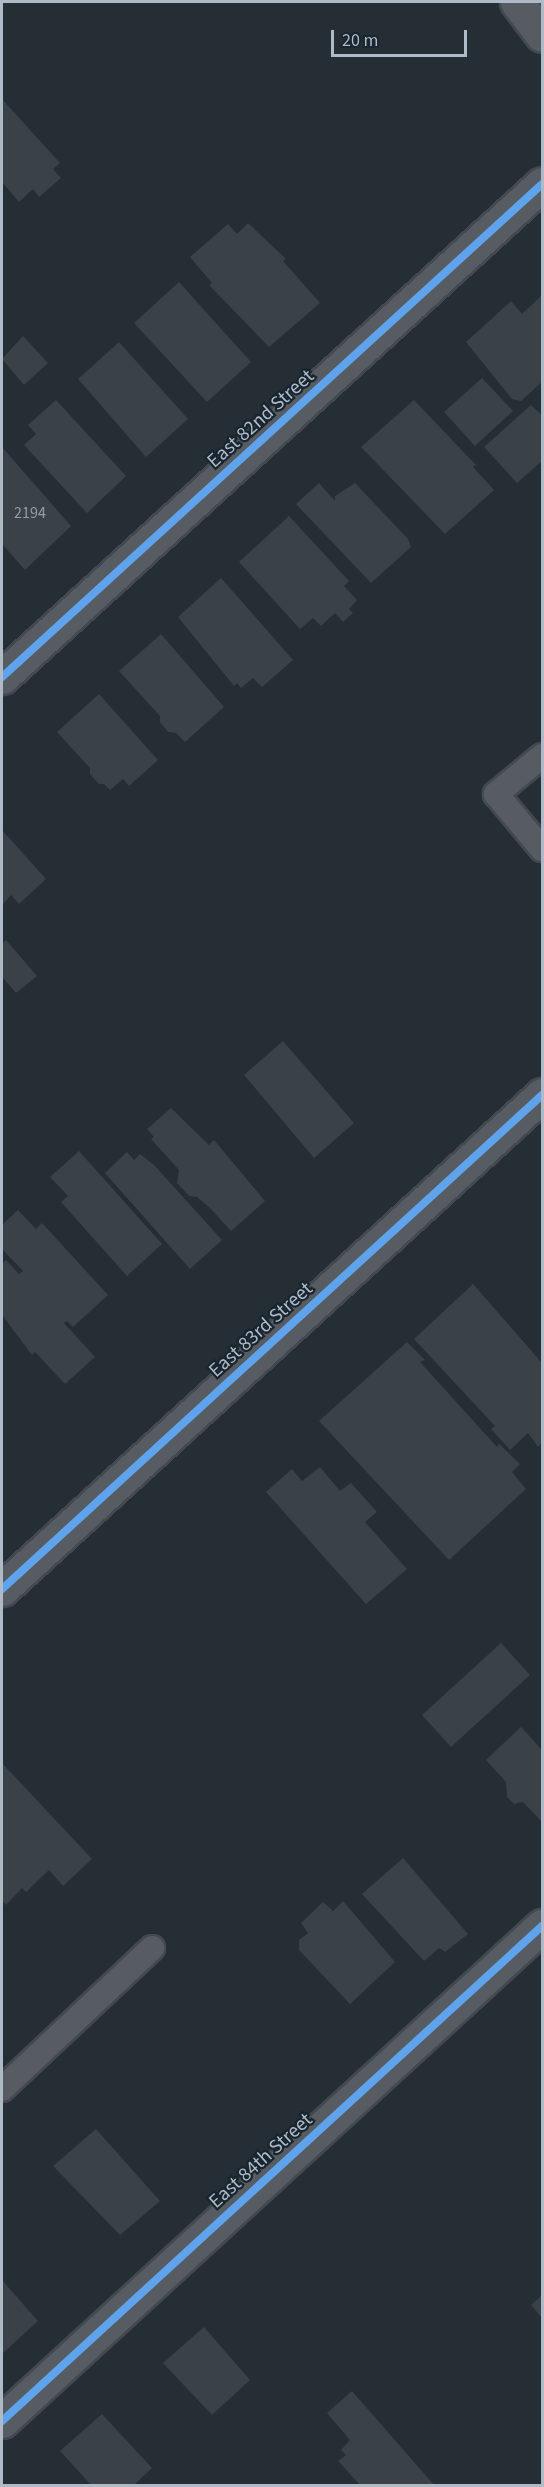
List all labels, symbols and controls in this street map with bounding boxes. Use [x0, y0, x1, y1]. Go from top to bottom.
scale bar [334, 18, 470, 56]
text: 20 m [342, 28, 378, 53]
street label: East 82nd Street [203, 365, 319, 473]
house number: 2194 [14, 503, 46, 523]
street label: East 83rd Street [204, 1277, 318, 1383]
street label: East 84th Street [204, 2108, 318, 2214]

